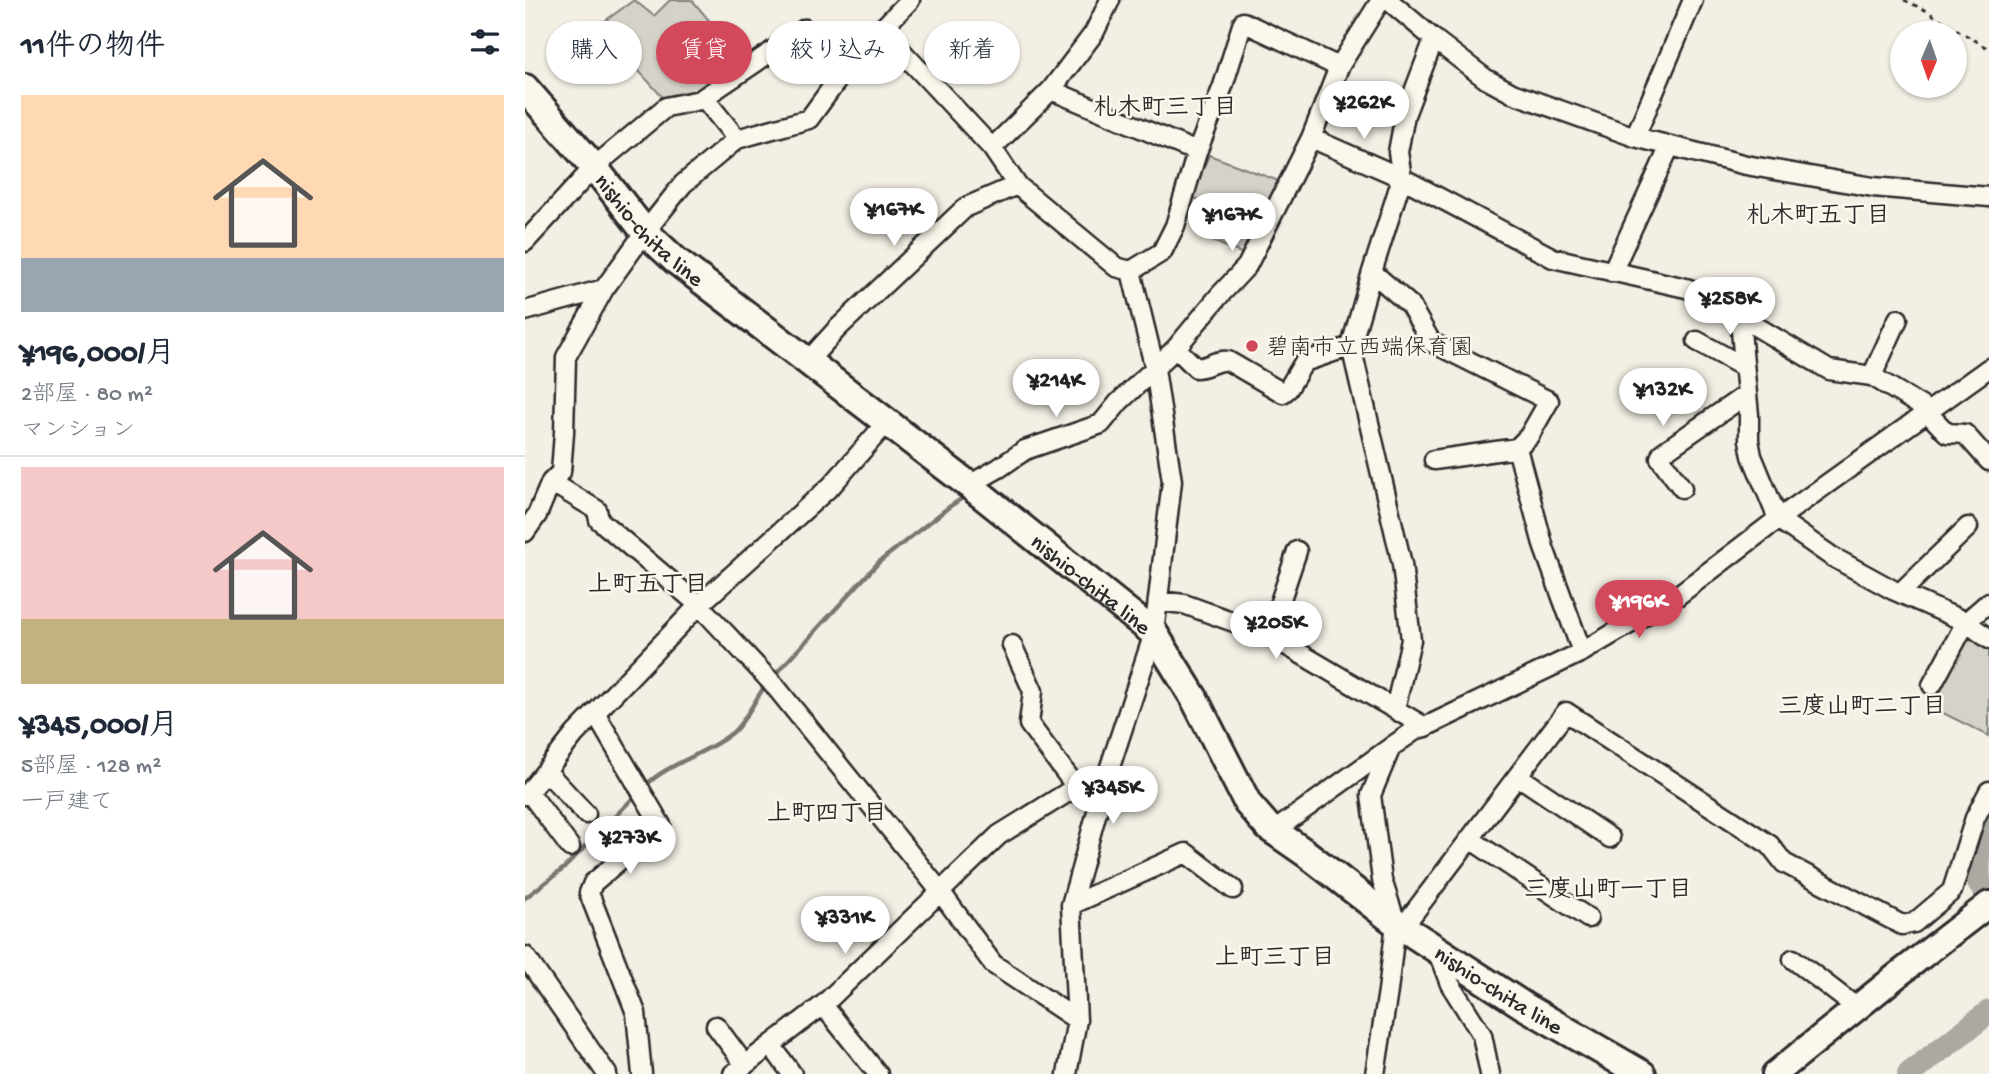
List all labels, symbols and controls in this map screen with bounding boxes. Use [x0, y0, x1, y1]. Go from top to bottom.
chip: 購入 [546, 21, 642, 84]
chip: 賃貸 [656, 21, 752, 84]
chip: 絞り込み [766, 21, 910, 84]
chip: 新着 [924, 21, 1020, 84]
north arrow [1890, 21, 1967, 98]
map controls [1890, 21, 1967, 98]
icon: filters [466, 23, 504, 61]
text: 11件の物件 [21, 31, 165, 66]
pin: ¥262K [1315, 82, 1413, 141]
text: ¥262K [1335, 90, 1393, 117]
district label: 札木町三丁目 [1093, 94, 1237, 124]
icon: home [200, 140, 326, 266]
street label: nishio-chita line [587, 169, 709, 295]
pin: ¥167K [845, 188, 943, 248]
pin: ¥167K [1183, 194, 1281, 253]
text: ¥167K [866, 197, 922, 224]
text: ¥167K [1204, 202, 1260, 229]
district label: 札木町五丁目 [1746, 202, 1890, 232]
pin: ¥258K [1681, 278, 1779, 337]
text: ¥258K [1700, 286, 1760, 313]
place label: 碧南市立西端保育園 [1266, 335, 1473, 363]
text: ¥196,000/月 [21, 338, 175, 373]
marker: 碧南市立西端保育園 [1244, 338, 1260, 354]
pin: ¥214K [1007, 360, 1105, 419]
text: ¥214K [1029, 368, 1083, 395]
pin: ¥132K [1614, 368, 1712, 428]
text: ¥132K [1635, 377, 1691, 404]
text: 2部屋 · 80 m² [21, 382, 153, 409]
text: マンション [21, 418, 135, 445]
icon: home [200, 512, 326, 638]
street label: nishio-chita line [1024, 530, 1156, 643]
district label: 上町五丁目 [588, 572, 708, 601]
pin: ¥196K [1590, 580, 1688, 640]
text: ¥196K [1611, 589, 1667, 616]
pin: ¥205K [1227, 602, 1325, 661]
text: ¥205K [1246, 610, 1306, 637]
district label: 三度山町二丁目 [1778, 693, 1946, 723]
text: ¥345,000/月 [21, 710, 178, 745]
text: 5部屋 · 128 m² [21, 754, 161, 781]
pin: ¥345K [1064, 766, 1162, 826]
text: ¥345K [1084, 775, 1142, 802]
text: 一戸建て [21, 790, 113, 817]
district label: 上町四丁目 [767, 801, 887, 830]
pin: ¥273K [581, 816, 679, 876]
text: ¥273K [601, 825, 659, 852]
district label: 三度山町一丁目 [1524, 876, 1692, 906]
pin: ¥331K [796, 897, 894, 956]
text: ¥331K [817, 905, 873, 932]
street label: nishio-chita line [1428, 941, 1567, 1043]
district label: 上町三丁目 [1215, 945, 1335, 974]

